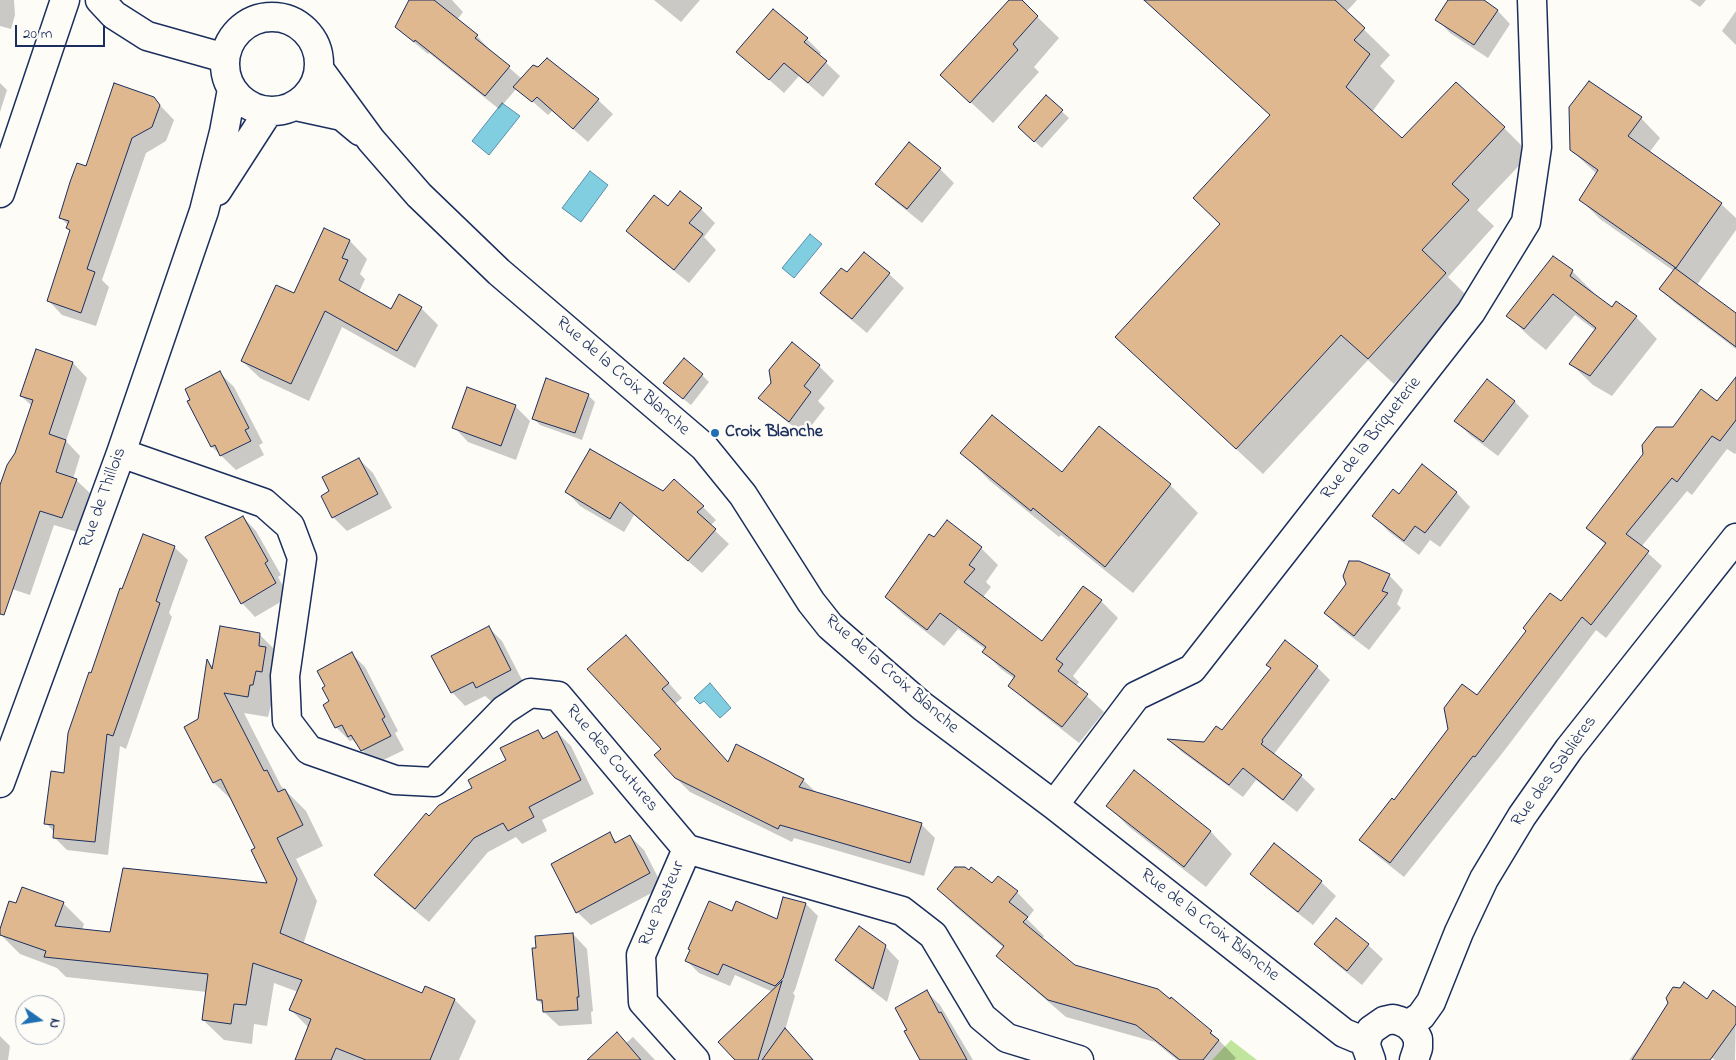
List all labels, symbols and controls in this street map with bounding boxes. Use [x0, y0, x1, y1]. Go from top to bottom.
scale bar [18, 15, 108, 47]
text: 20 m [23, 23, 52, 45]
street label: Rue de la Croix Blanche [551, 313, 693, 441]
street label: Rue de la Briqueterie [1317, 373, 1427, 505]
place label: Croix Blanche [725, 422, 823, 444]
marker: Croix Blanche [709, 427, 721, 439]
street label: Rue de Thillois [76, 445, 132, 551]
street label: Rue de la Croix Blanche [820, 611, 962, 739]
street label: Rue des Coutures [560, 701, 662, 817]
street label: Rue des Sablières [1507, 712, 1603, 832]
street label: Rue Pasteur [635, 858, 691, 950]
street label: Rue de la Croix Blanche [1135, 865, 1283, 987]
north arrow [15, 995, 65, 1045]
text: N [43, 1016, 65, 1030]

